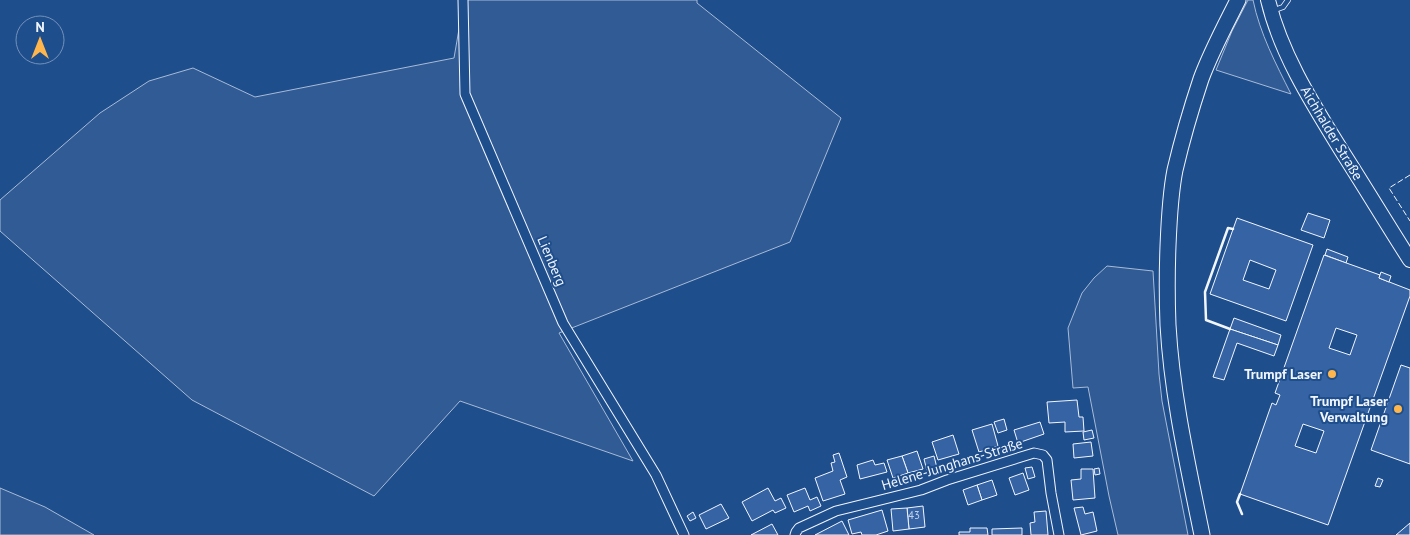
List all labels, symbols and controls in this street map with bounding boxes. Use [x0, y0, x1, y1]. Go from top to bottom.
north arrow [15, 15, 65, 65]
text: N [35, 18, 45, 36]
street label: Aichhalder Straße [1297, 82, 1367, 184]
street label: Lienberg [533, 233, 571, 289]
place label: Trumpf Laser [1244, 365, 1322, 383]
marker: Trumpf Laser [1326, 368, 1338, 380]
place label: Trumpf Laser Verwaltung [1310, 392, 1388, 426]
marker: Trumpf Laser Verwaltung [1392, 403, 1404, 415]
street label: Helene-Junghans-Straße [879, 434, 1025, 494]
house number: 43 [908, 508, 920, 522]

